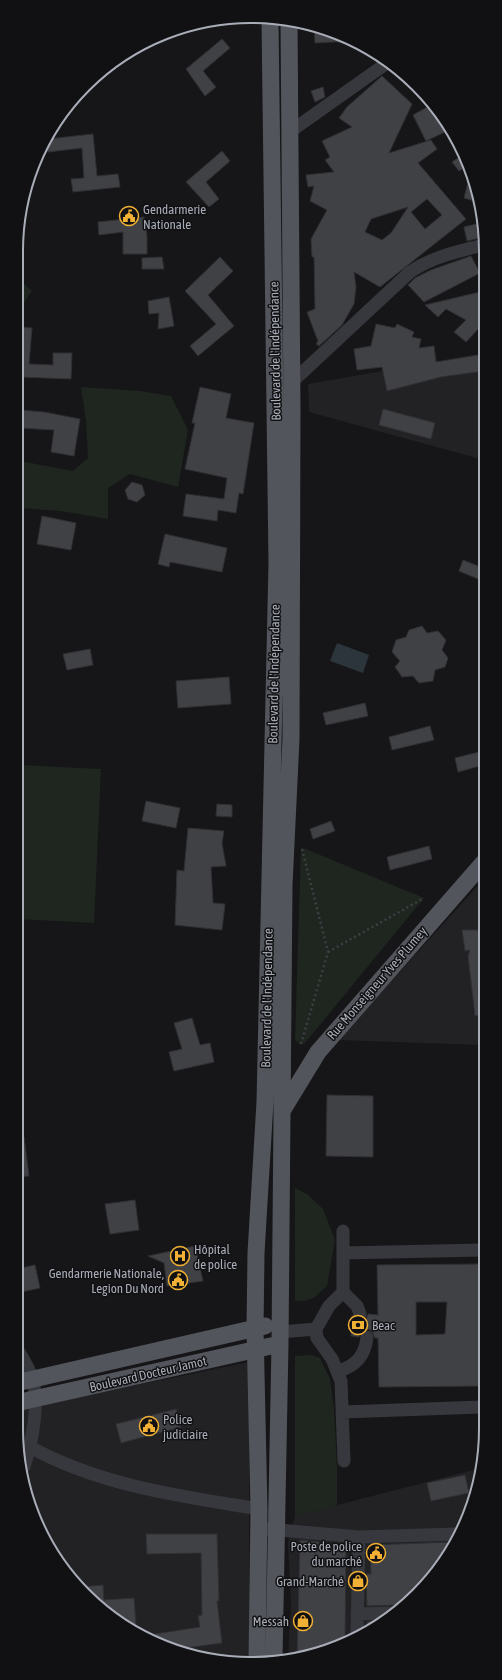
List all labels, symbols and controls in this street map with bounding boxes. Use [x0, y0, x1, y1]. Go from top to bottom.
place label: Gendarmerie Nationale [143, 202, 206, 232]
public building icon: Gendarmerie Nationale [118, 205, 140, 227]
street label: Boulevard de l'Indépendance [266, 281, 284, 421]
street label: Boulevard de l'Indépendance [265, 604, 283, 744]
street label: Rue Monseigneur Yves Plumey [324, 923, 430, 1042]
street label: Boulevard de l'Indépendance [258, 928, 276, 1068]
place label: Hôpital de police [194, 1242, 237, 1272]
hospital icon: Hôpital de police [169, 1245, 191, 1267]
place label: Gendarmerie Nationale, Legion Du Nord [49, 1266, 164, 1296]
public building icon: Gendarmerie Nationale, Legion Du Nord [167, 1269, 189, 1291]
bank icon: Beac [347, 1314, 369, 1336]
place label: Beac [372, 1318, 395, 1333]
street label: Boulevard Docteur Jamot [88, 1353, 208, 1395]
place label: Police judiciaire [162, 1412, 208, 1442]
public building icon: Police judiciaire [138, 1415, 160, 1437]
place label: Poste de police du marché [290, 1539, 362, 1569]
public building icon: Poste de police du marché [365, 1542, 387, 1564]
shop icon: Grand-Marché [347, 1570, 369, 1592]
place label: Grand-Marché [276, 1574, 344, 1589]
shop icon: Messah [292, 1610, 314, 1632]
place label: Messah [253, 1614, 289, 1629]

